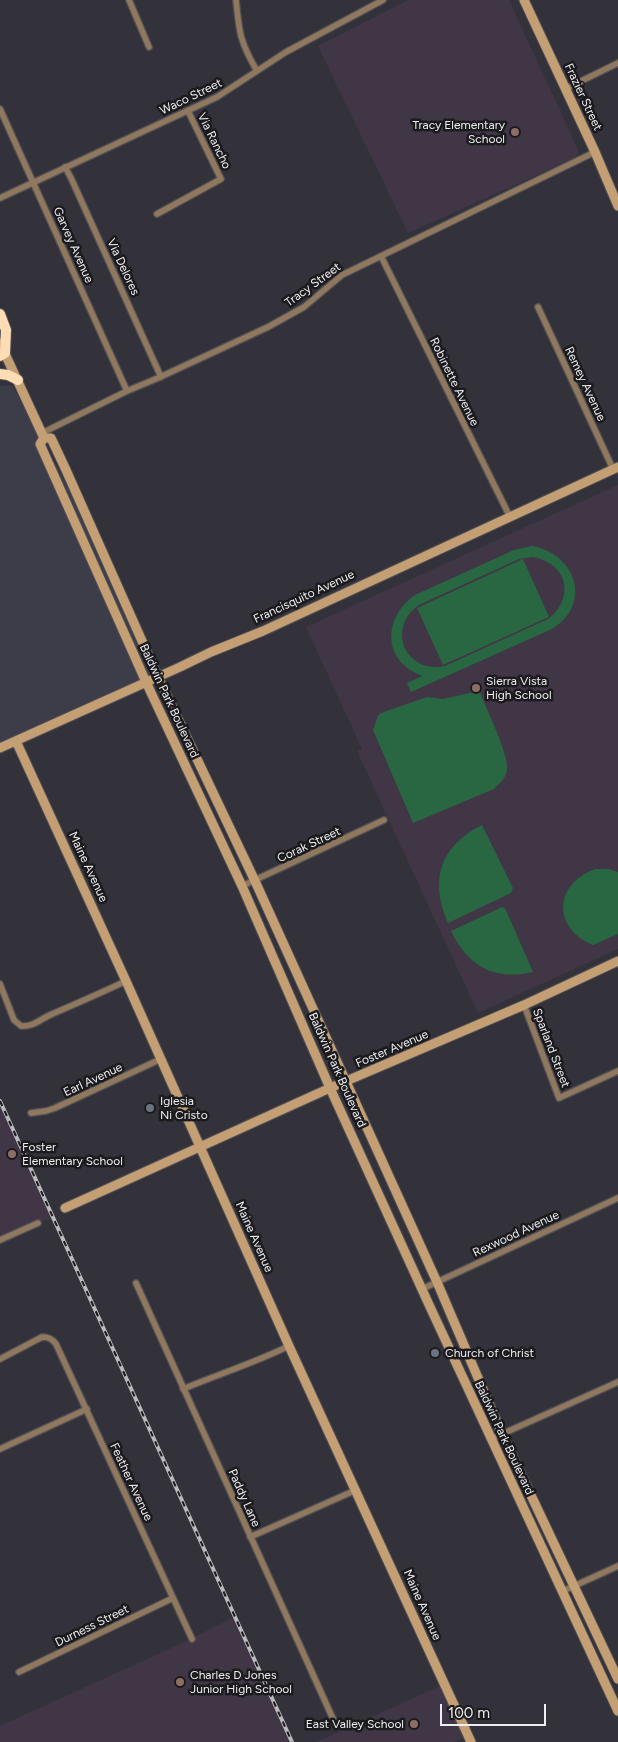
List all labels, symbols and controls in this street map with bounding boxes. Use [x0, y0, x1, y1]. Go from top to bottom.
street label: Frazier Street [561, 61, 605, 133]
street label: Waco Street [158, 76, 224, 118]
street label: Via Rancho [194, 111, 234, 171]
place label: Tracy Elementary School [412, 118, 505, 146]
marker: Tracy Elementary School [509, 126, 521, 138]
street label: Garvey Avenue [50, 205, 96, 285]
street label: Via Delores [104, 236, 142, 298]
street label: Tracy Street [282, 260, 344, 310]
street label: Robinette Avenue [426, 335, 482, 429]
street label: Remey Avenue [561, 344, 609, 424]
street label: Francisquito Avenue [251, 567, 357, 627]
street label: Baldwin Park Boulevard [136, 642, 202, 760]
place label: Sierra Vista High School [486, 674, 552, 702]
marker: Sierra Vista High School [470, 682, 482, 694]
street label: Corak Street [275, 824, 343, 866]
street label: Maine Avenue [65, 830, 111, 904]
street label: Sparland Street [529, 1006, 573, 1090]
street label: Baldwin Park Boulevard [305, 1010, 369, 1130]
street label: Foster Avenue [353, 1027, 431, 1071]
street label: Earl Avenue [61, 1060, 125, 1100]
place label: Iglesia Ni Cristo [160, 1094, 208, 1122]
marker: Iglesia Ni Cristo [144, 1102, 156, 1114]
place label: Foster Elementary School [22, 1140, 123, 1168]
marker: Foster Elementary School [6, 1148, 18, 1160]
street label: Maine Avenue [232, 1199, 276, 1275]
street label: Rexwood Avenue [471, 1208, 561, 1260]
place label: Church of Christ [445, 1346, 534, 1360]
marker: Church of Christ [429, 1347, 441, 1359]
street label: Baldwin Park Boulevard [471, 1379, 537, 1497]
street label: Feather Avenue [107, 1441, 155, 1523]
street label: Paddy Lane [225, 1467, 263, 1529]
street label: Maine Avenue [400, 1567, 444, 1643]
street label: Durness Street [53, 1602, 131, 1650]
place label: Charles D Jones Junior High School [190, 1668, 292, 1696]
marker: Charles D Jones Junior High School [174, 1676, 186, 1688]
scale bar [443, 1694, 549, 1726]
text: 100 m [448, 1704, 490, 1722]
place label: East Valley School [306, 1717, 404, 1731]
marker: East Valley School [408, 1718, 420, 1730]

